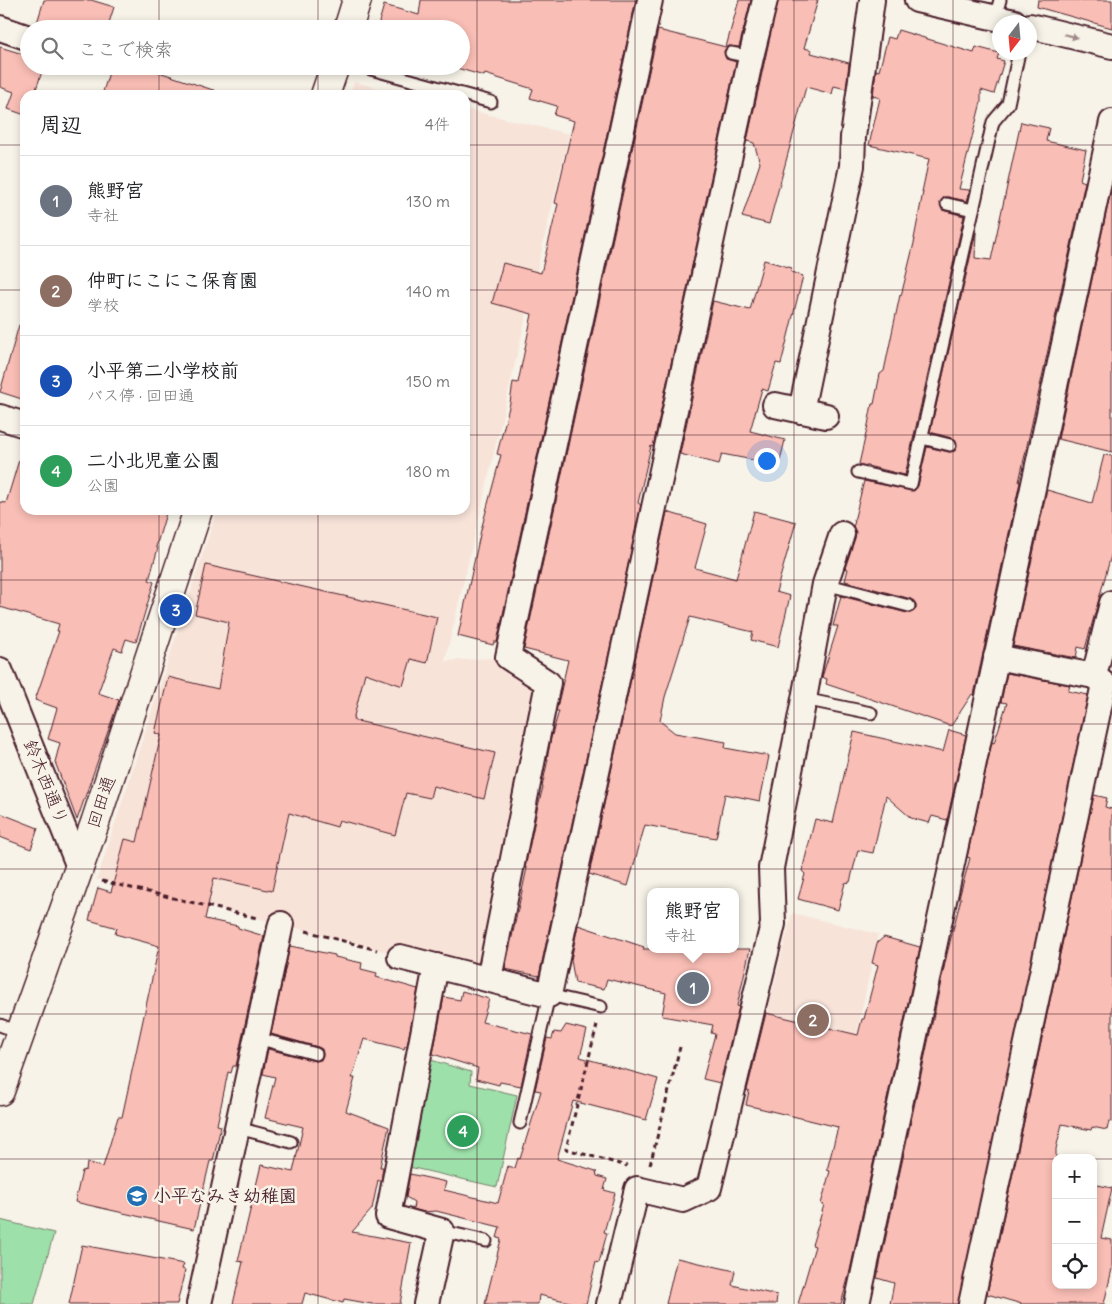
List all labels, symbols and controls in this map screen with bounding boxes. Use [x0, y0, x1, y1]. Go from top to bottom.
north arrow [992, 15, 1037, 60]
search box [20, 20, 470, 75]
one-way arrow [1063, 32, 1078, 40]
icon: search [38, 34, 66, 62]
text: ここで検索 [78, 37, 173, 61]
text: 周辺 [40, 111, 82, 138]
text: 4件 [425, 114, 450, 134]
text: 熊野宮 [87, 178, 144, 202]
text: 1 [53, 191, 59, 211]
text: 130 m [406, 191, 450, 211]
text: 寺社 [87, 205, 119, 225]
text: 仲町にこにこ保育園 [87, 268, 258, 292]
text: 2 [52, 281, 60, 301]
text: 140 m [406, 281, 450, 301]
text: 学校 [87, 295, 119, 315]
text: 小平第二小学校前 [87, 358, 239, 382]
text: 3 [51, 371, 61, 391]
text: 150 m [406, 371, 450, 391]
text: バス停 · 回田通 [87, 385, 194, 405]
text: 二小北児童公園 [87, 448, 220, 472]
your location [754, 448, 780, 474]
text: 4 [51, 461, 61, 481]
text: 180 m [406, 461, 450, 481]
text: 公園 [87, 475, 119, 495]
pin: 3 [160, 591, 192, 629]
street label: 鈴木西通り [19, 736, 74, 828]
street label: 回田通 [81, 773, 120, 831]
popup [647, 888, 739, 953]
text: 熊野宮 [664, 898, 722, 922]
text: 寺社 [664, 925, 697, 945]
pin: 1 [677, 969, 709, 1007]
pin: 2 [797, 1001, 829, 1039]
pin: 4 [447, 1112, 479, 1150]
map controls [1052, 1154, 1097, 1289]
button: + [1052, 1154, 1097, 1199]
school or university icon: 小平なみき幼稚園 [125, 1184, 149, 1208]
place label: 小平なみき幼稚園 [153, 1184, 297, 1207]
button: − [1052, 1199, 1097, 1244]
button: locate [1052, 1244, 1097, 1289]

